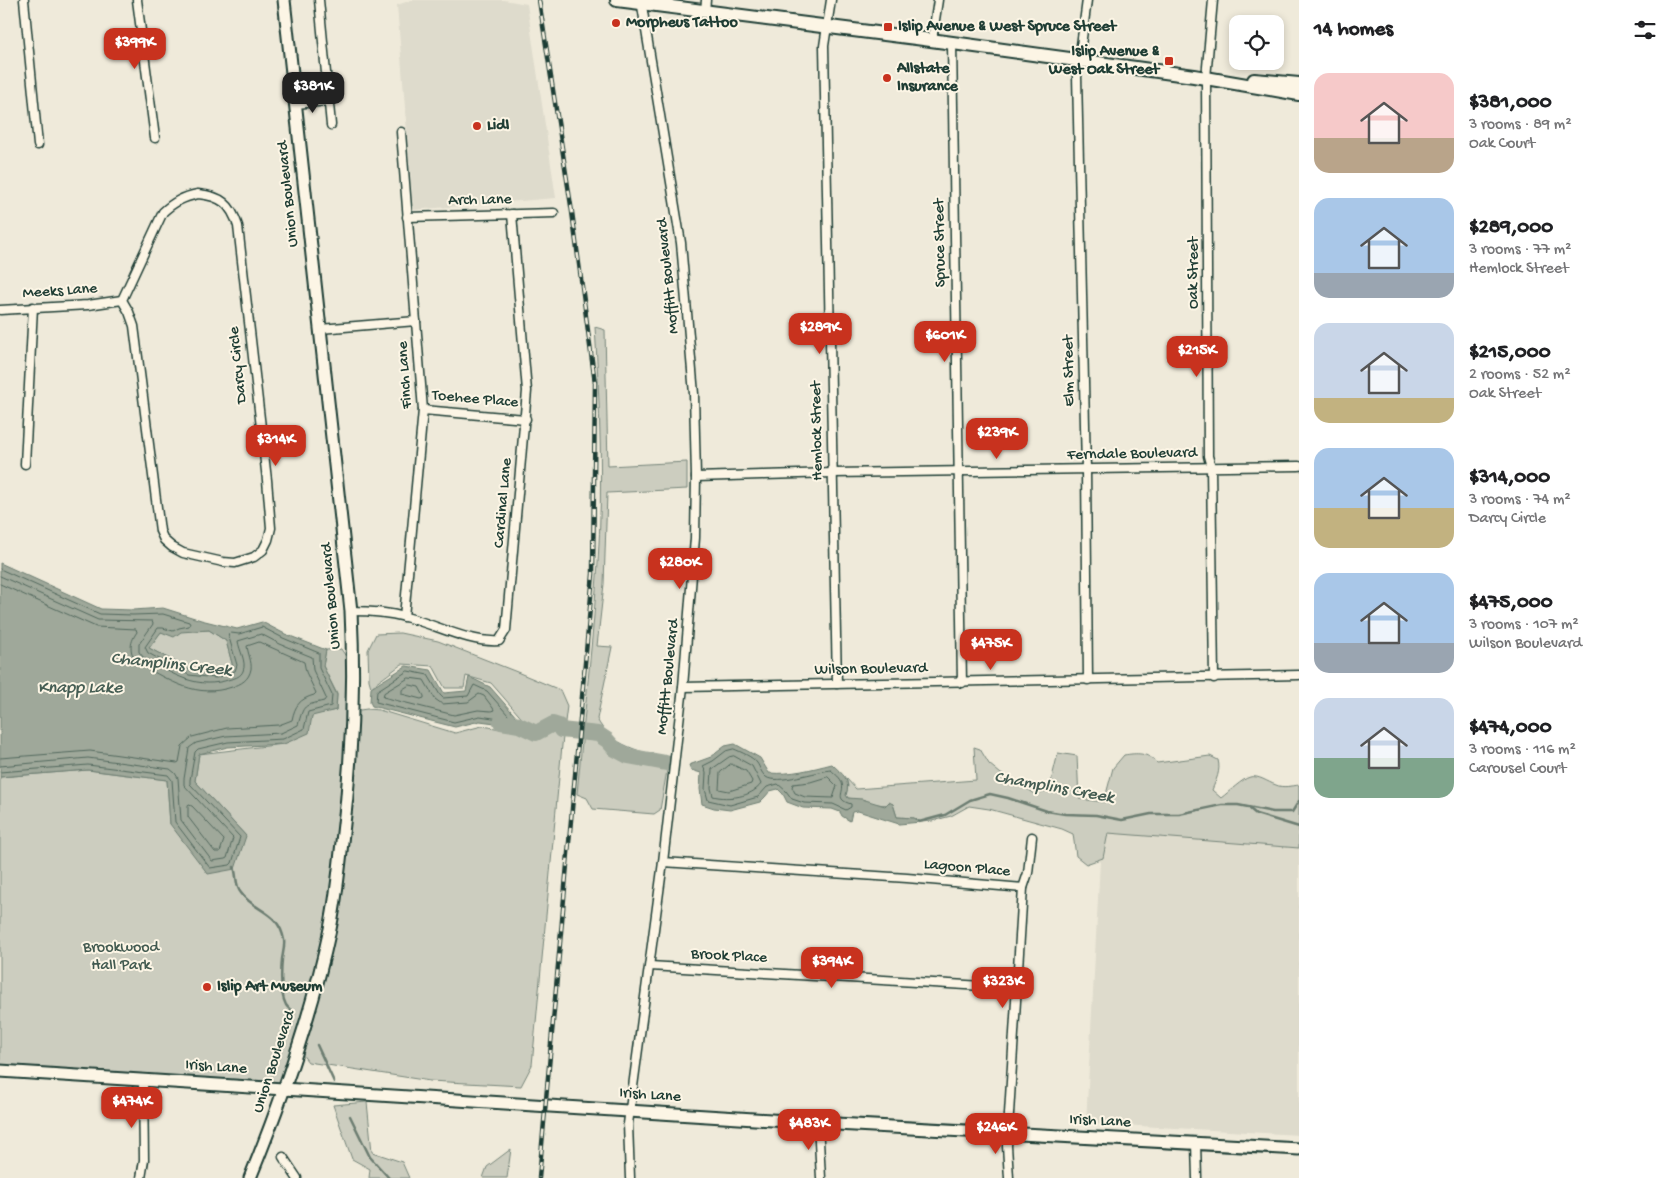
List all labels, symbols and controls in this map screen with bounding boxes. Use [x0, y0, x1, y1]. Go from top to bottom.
place label: Morpheus Tattoo [626, 14, 738, 33]
map controls [1229, 15, 1284, 70]
button: locate [1229, 15, 1284, 70]
icon: filters [1631, 16, 1659, 44]
marker: Morpheus Tattoo [610, 17, 622, 29]
place label: Islip Avenue & West Spruce Street [898, 18, 1118, 37]
text: 14 homes [1314, 18, 1393, 43]
marker: Islip Avenue & West Spruce Street [882, 21, 894, 33]
pin: $399K [100, 28, 170, 70]
text: $399K [115, 34, 155, 53]
place label: Islip Avenue & West Oak Street [1048, 43, 1160, 80]
marker: Islip Avenue & West Oak Street [1163, 55, 1175, 67]
place label: Allstate Insurance [896, 60, 958, 97]
pin: $381K [278, 72, 348, 114]
marker: Allstate Insurance [881, 72, 893, 84]
text: $381K [293, 78, 333, 97]
text: $381,000 [1469, 91, 1552, 116]
icon: home [1354, 93, 1414, 153]
text: 3 rooms · 89 m² [1469, 116, 1571, 135]
place label: Lidl [487, 117, 510, 136]
marker: Lidl [471, 120, 483, 132]
text: Oak Court [1469, 135, 1535, 154]
street label: Union Boulevard [274, 138, 304, 248]
street label: Arch Lane [448, 191, 513, 211]
street label: Spruce Street [931, 197, 951, 287]
street label: Moffitt Boulevard [653, 216, 685, 335]
text: $289,000 [1469, 216, 1553, 241]
icon: home [1354, 218, 1414, 278]
street label: Oak Street [1185, 235, 1204, 309]
text: 3 rooms · 77 m² [1469, 241, 1571, 260]
text: Hemlock Street [1469, 260, 1569, 279]
street label: Meeks Lane [22, 280, 99, 304]
pin: $289K [785, 312, 855, 355]
text: $289K [800, 319, 840, 338]
pin: $601K [910, 320, 980, 363]
street label: Darcy Circle [225, 325, 253, 405]
text: $601K [925, 327, 965, 346]
street label: Elm Street [1060, 334, 1080, 407]
pin: $215K [1162, 336, 1232, 378]
street label: Finch Lane [394, 340, 418, 410]
text: $215,000 [1469, 341, 1551, 366]
text: $215K [1178, 342, 1216, 361]
icon: home [1354, 343, 1414, 403]
text: 2 rooms · 52 m² [1469, 366, 1571, 385]
street label: Hemlock Street [808, 380, 828, 481]
text: Oak Street [1469, 385, 1541, 404]
street label: Toehee Place [430, 387, 520, 413]
pin: $239K [962, 418, 1032, 460]
pin: $314K [241, 424, 311, 467]
text: $239K [977, 424, 1017, 443]
text: $314K [257, 431, 295, 450]
street label: Ferndale Boulevard [1066, 444, 1199, 466]
street label: Cardinal Lane [491, 456, 517, 549]
text: $314,000 [1469, 466, 1550, 491]
icon: home [1354, 468, 1414, 528]
text: 3 rooms · 74 m² [1469, 491, 1571, 510]
text: Darcy Circle [1469, 510, 1546, 529]
street label: Union Boulevard [318, 540, 346, 650]
pin: $280K [645, 548, 715, 590]
text: $280K [659, 554, 701, 573]
text: $475,000 [1469, 591, 1553, 616]
icon: home [1354, 593, 1414, 653]
text: 3 rooms · 107 m² [1469, 616, 1579, 635]
street label: Moffitt Boulevard [653, 617, 685, 736]
pin: $475K [956, 628, 1026, 671]
text: $475K [971, 635, 1011, 654]
text: Wilson Boulevard [1469, 635, 1582, 654]
water label: Champlins Creek [110, 648, 234, 682]
street label: Wilson Boulevard [814, 659, 929, 680]
water label: Knapp Lake [38, 678, 123, 699]
text: $474,000 [1469, 716, 1552, 741]
icon: home [1354, 718, 1414, 778]
text: 3 rooms · 116 m² [1469, 741, 1576, 760]
text: Carousel Court [1469, 760, 1566, 779]
water label: Champlins Creek [993, 767, 1117, 809]
street label: Lagoon Place [923, 856, 1012, 882]
park label: Brookwood Hall Park [82, 939, 161, 976]
street label: Brook Place [689, 945, 768, 969]
pin: $394K [797, 946, 867, 989]
text: $394K [812, 953, 852, 972]
pin: $323K [968, 966, 1038, 1009]
text: $323K [983, 973, 1023, 992]
place label: Islip Art Museum [217, 978, 323, 997]
marker: Islip Art Museum [201, 981, 213, 993]
street label: Union Boulevard [249, 1007, 301, 1116]
street label: Irish Lane [184, 1056, 248, 1080]
street label: Irish Lane [618, 1084, 682, 1108]
pin: $474K [97, 1086, 167, 1129]
text: $474K [112, 1093, 152, 1112]
pin: $483K [774, 1108, 844, 1151]
street label: Irish Lane [1069, 1111, 1132, 1133]
pin: $246K [961, 1112, 1031, 1155]
text: $483K [789, 1115, 829, 1134]
text: $246K [976, 1119, 1016, 1138]

